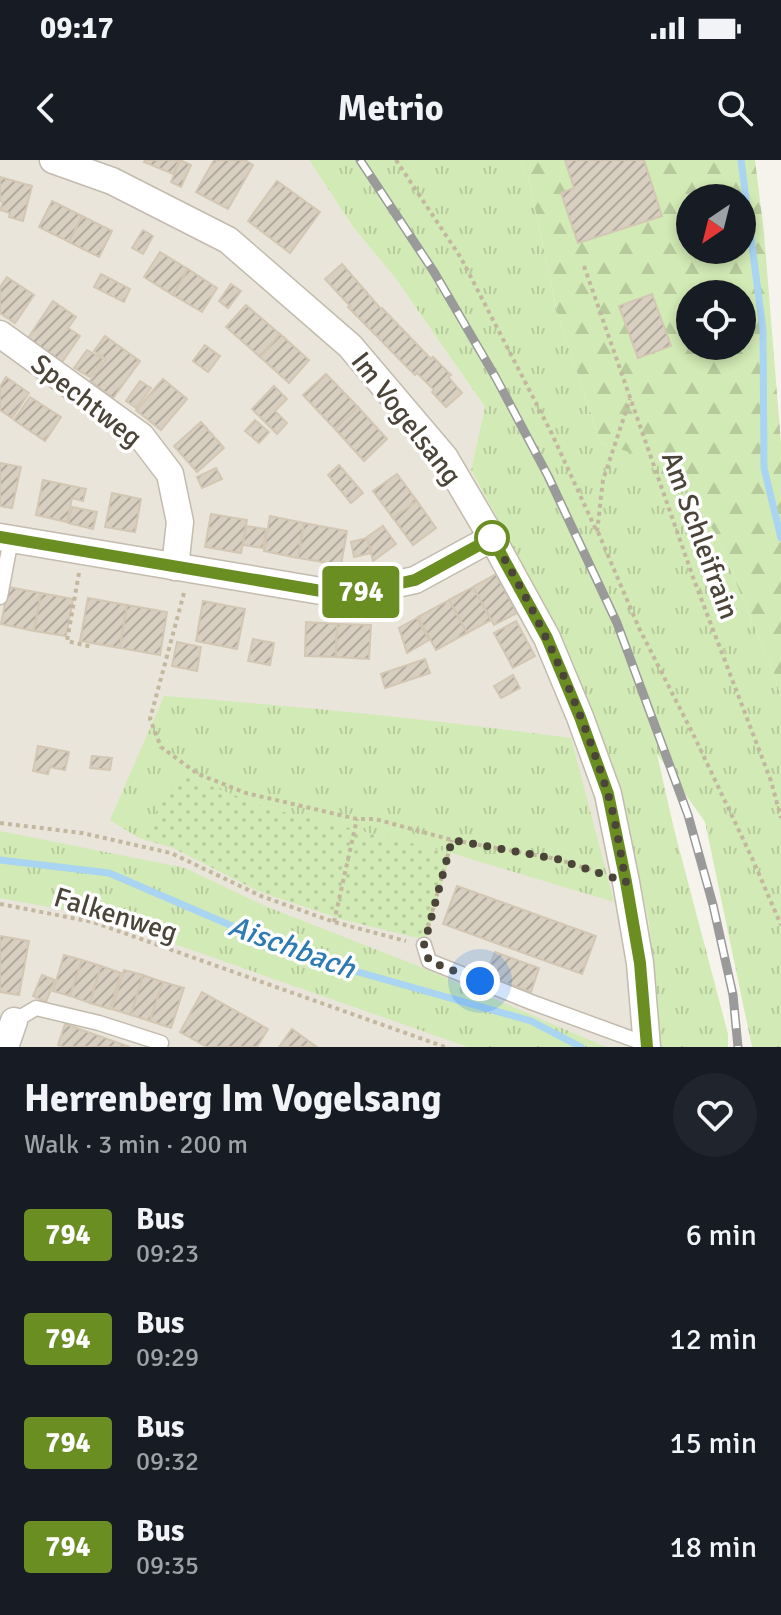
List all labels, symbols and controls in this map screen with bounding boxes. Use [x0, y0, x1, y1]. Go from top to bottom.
text: 09:17 [40, 10, 114, 47]
icon: back [24, 86, 68, 130]
text: Metrio [338, 86, 443, 131]
icon: search [713, 86, 757, 130]
north arrow [676, 184, 756, 264]
map controls [676, 184, 756, 360]
button: locate [676, 280, 756, 360]
street label: Im Vogelsang [344, 345, 469, 492]
street label: Spechtweg [24, 347, 149, 455]
street label: Am Schleifrain [654, 447, 746, 624]
unlabelled marker [475, 521, 509, 555]
line badge: 794 [315, 566, 407, 618]
text: 794 [338, 575, 384, 609]
street label: Falkenweg [50, 880, 181, 950]
water label: Aischbach [224, 908, 361, 988]
your location [460, 961, 500, 1001]
button: heart [673, 1073, 757, 1157]
text: Herrenberg Im Vogelsang [24, 1075, 442, 1122]
text: Walk · 3 min · 200 m [24, 1129, 248, 1161]
text: Bus [136, 1201, 184, 1238]
text: 6 min [686, 1217, 757, 1254]
text: 794 [45, 1218, 91, 1252]
text: 09:23 [136, 1238, 199, 1270]
text: Bus [136, 1305, 184, 1342]
text: 12 min [670, 1321, 757, 1358]
text: 794 [45, 1322, 91, 1356]
text: 09:29 [136, 1342, 199, 1374]
text: Bus [136, 1409, 184, 1446]
text: 15 min [670, 1425, 757, 1462]
text: 794 [45, 1426, 91, 1460]
text: 09:32 [136, 1446, 199, 1478]
text: Bus [136, 1513, 184, 1550]
text: 18 min [670, 1529, 757, 1566]
text: 794 [45, 1530, 91, 1564]
text: 09:35 [136, 1550, 199, 1582]

